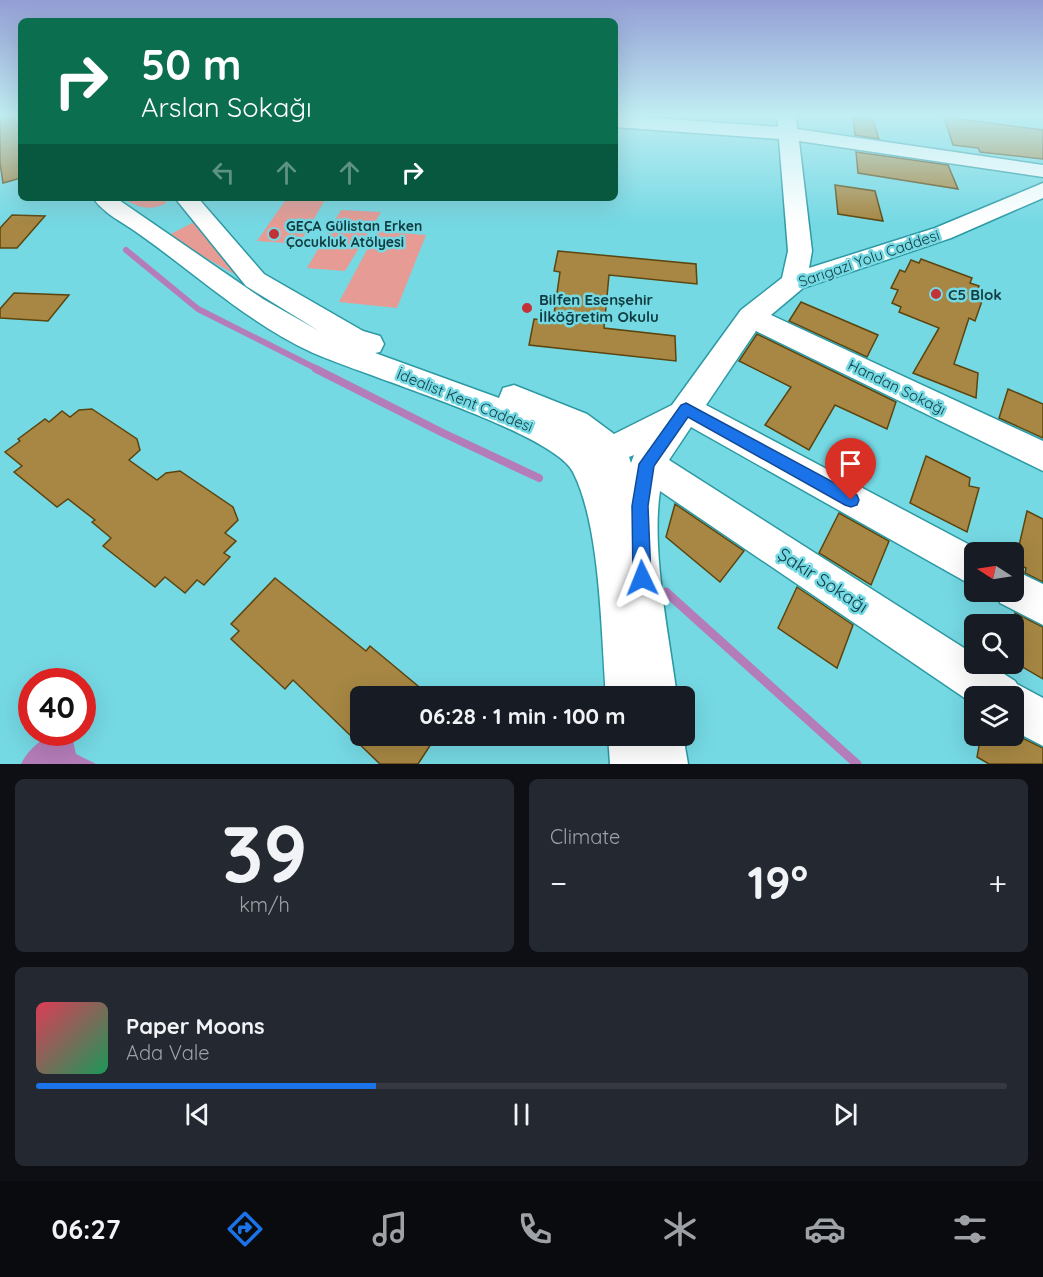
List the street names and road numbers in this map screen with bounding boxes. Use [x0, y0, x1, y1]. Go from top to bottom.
street label: Sarıgazi Yolu Caddesi [796, 225, 942, 291]
street label: Handan Sokağı [845, 355, 949, 419]
street label: İdealist Kent Caddesi [394, 364, 536, 436]
street label: Şakir Sokağı [774, 542, 872, 618]

